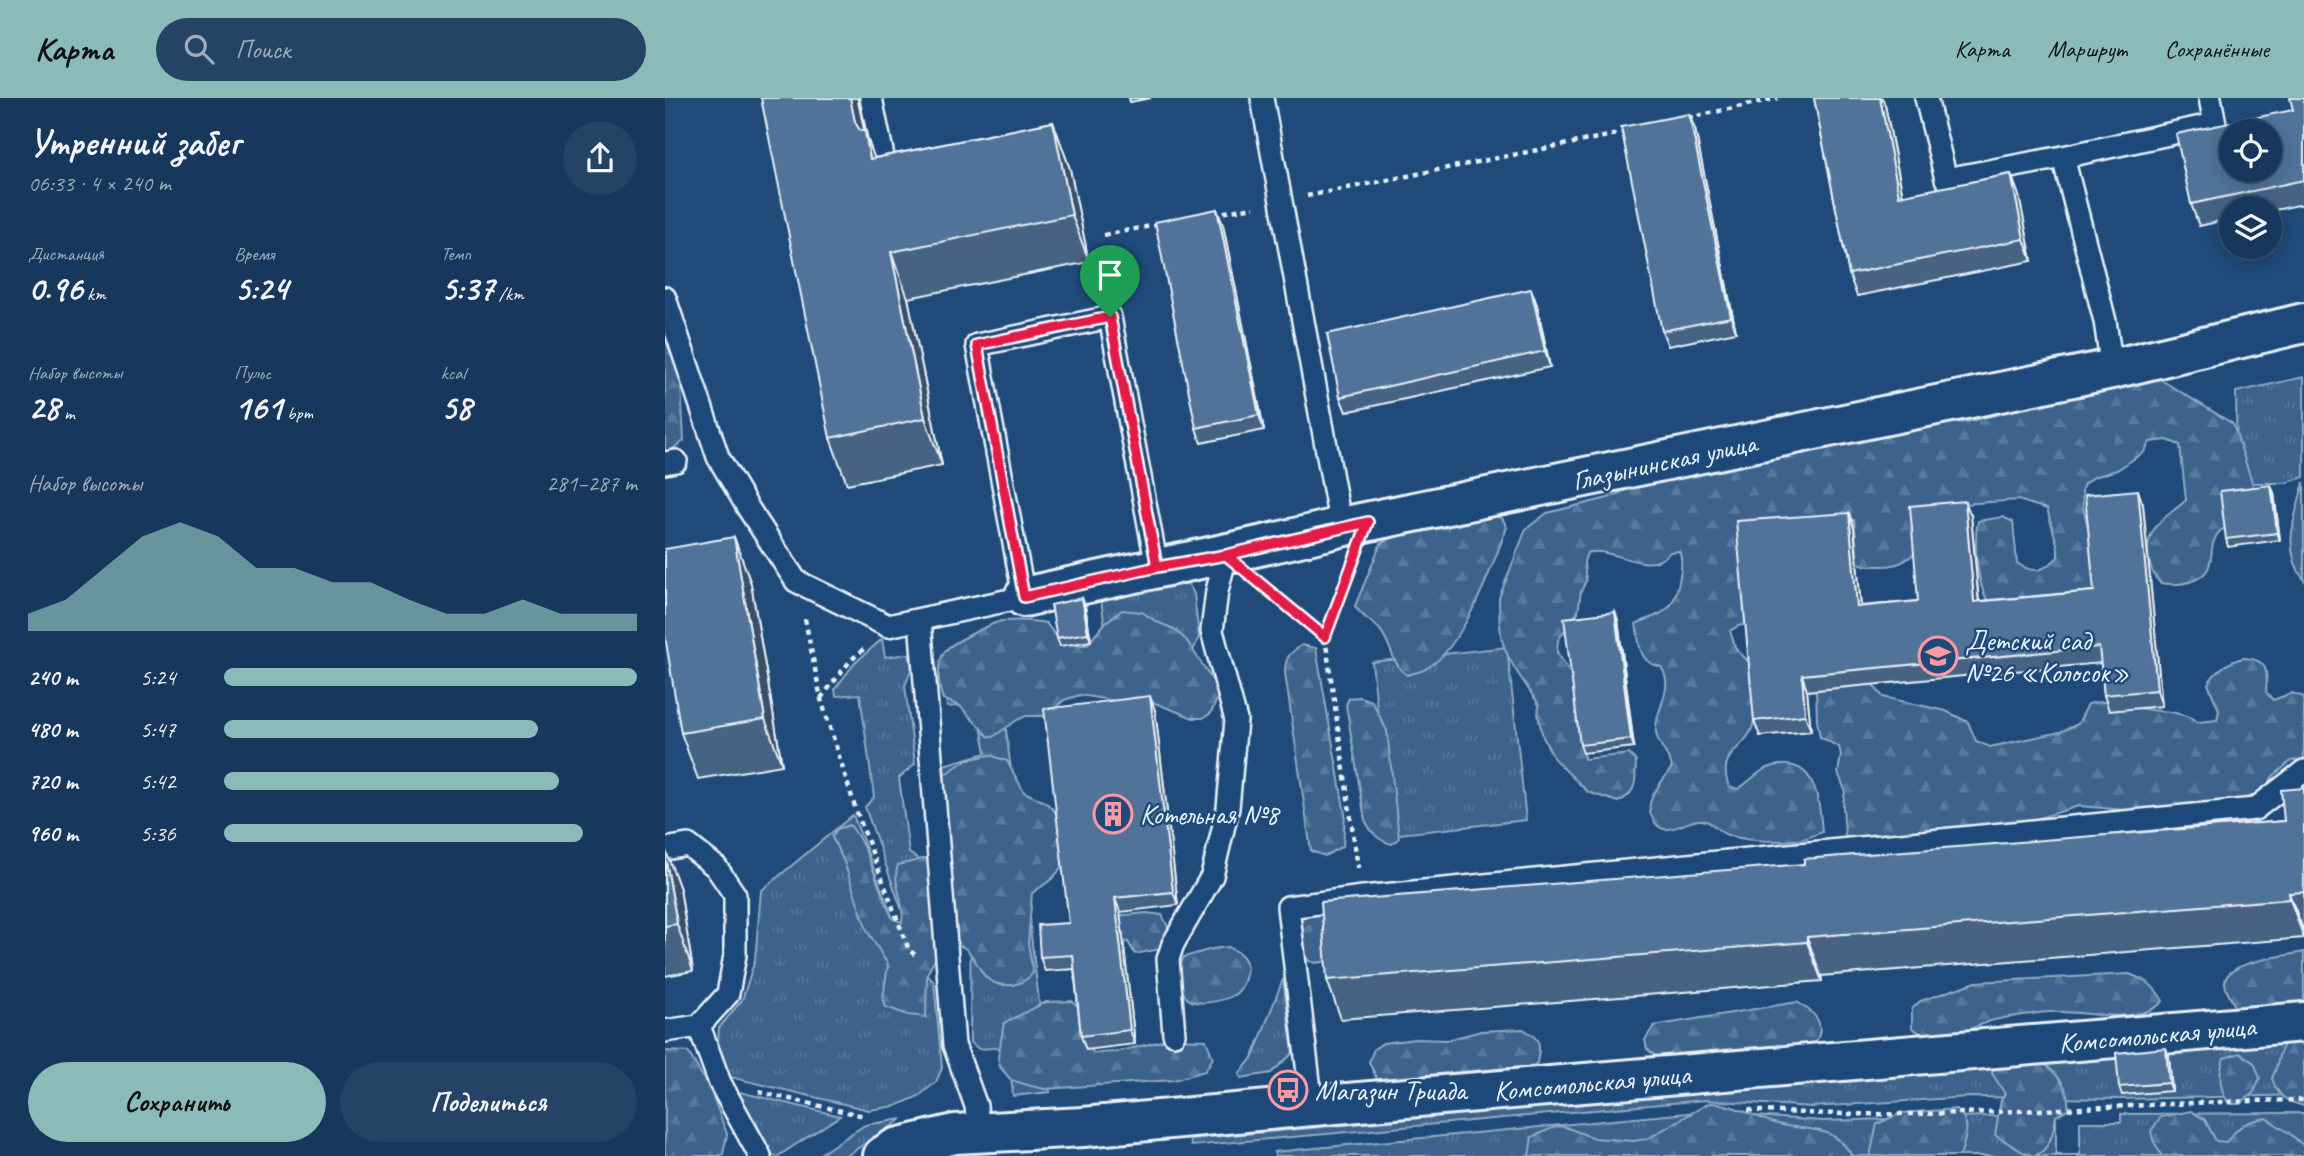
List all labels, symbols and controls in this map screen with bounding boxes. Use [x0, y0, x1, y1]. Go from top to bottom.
search box [156, 18, 646, 81]
text: Карта [35, 28, 114, 70]
icon: search [180, 30, 218, 68]
text: Поиск [236, 33, 290, 66]
text: Карта [1955, 34, 2010, 64]
text: Маршрут [2048, 34, 2127, 64]
text: Сохранённые [2165, 34, 2269, 64]
text: Утренний забег [28, 119, 240, 166]
map controls [2219, 119, 2282, 259]
button: locate [2219, 119, 2282, 182]
button: share [563, 121, 637, 195]
text: 06:33 · 4 × 240 m [28, 169, 171, 198]
button: layers [2219, 196, 2282, 259]
text: Дистанция [28, 242, 104, 266]
text: Время [234, 242, 274, 266]
text: Темп [441, 242, 471, 266]
pin [1080, 245, 1140, 317]
icon: arrive [1091, 256, 1129, 294]
text: 0.96 [28, 266, 83, 311]
text: 5:24 [234, 266, 288, 311]
text: 5:37 [441, 266, 494, 311]
text: km [83, 282, 106, 306]
text: /km [494, 282, 524, 306]
text: Набор высоты [28, 361, 122, 385]
text: Пульс [234, 361, 271, 385]
text: kcal [441, 361, 466, 385]
text: 28 [28, 385, 60, 430]
text: 161 [234, 385, 282, 430]
text: 58 [441, 385, 472, 430]
text: m [60, 401, 75, 425]
text: bpm [282, 401, 313, 425]
street label: Глазынинская улица [1569, 424, 1762, 498]
text: Набор высоты [28, 469, 142, 498]
text: 281–287 m [546, 469, 637, 498]
place label: Детский сад №26 «Колосок» [1965, 623, 2129, 690]
school or university icon: Детский сад №26 «Колосок» [1917, 635, 1959, 677]
text: 240 m [28, 663, 78, 692]
text: 5:24 [140, 663, 176, 692]
text: 480 m [28, 715, 78, 744]
text: 5:47 [140, 715, 176, 744]
text: 720 m [28, 767, 78, 796]
text: 5:42 [140, 767, 176, 796]
building icon: Котельная №8 [1092, 793, 1134, 835]
place label: Котельная №8 [1140, 797, 1281, 832]
text: 960 m [28, 819, 78, 848]
text: 5:36 [140, 819, 176, 848]
street label: Комсомольская улица [2057, 1008, 2259, 1061]
street label: Комсомольская улица [1492, 1056, 1694, 1109]
button: Сохранить [28, 1062, 326, 1142]
button: Поделиться [340, 1062, 637, 1142]
bus stop icon: Магазин Триада [1267, 1069, 1309, 1111]
place label: Магазин Триада [1315, 1073, 1469, 1108]

